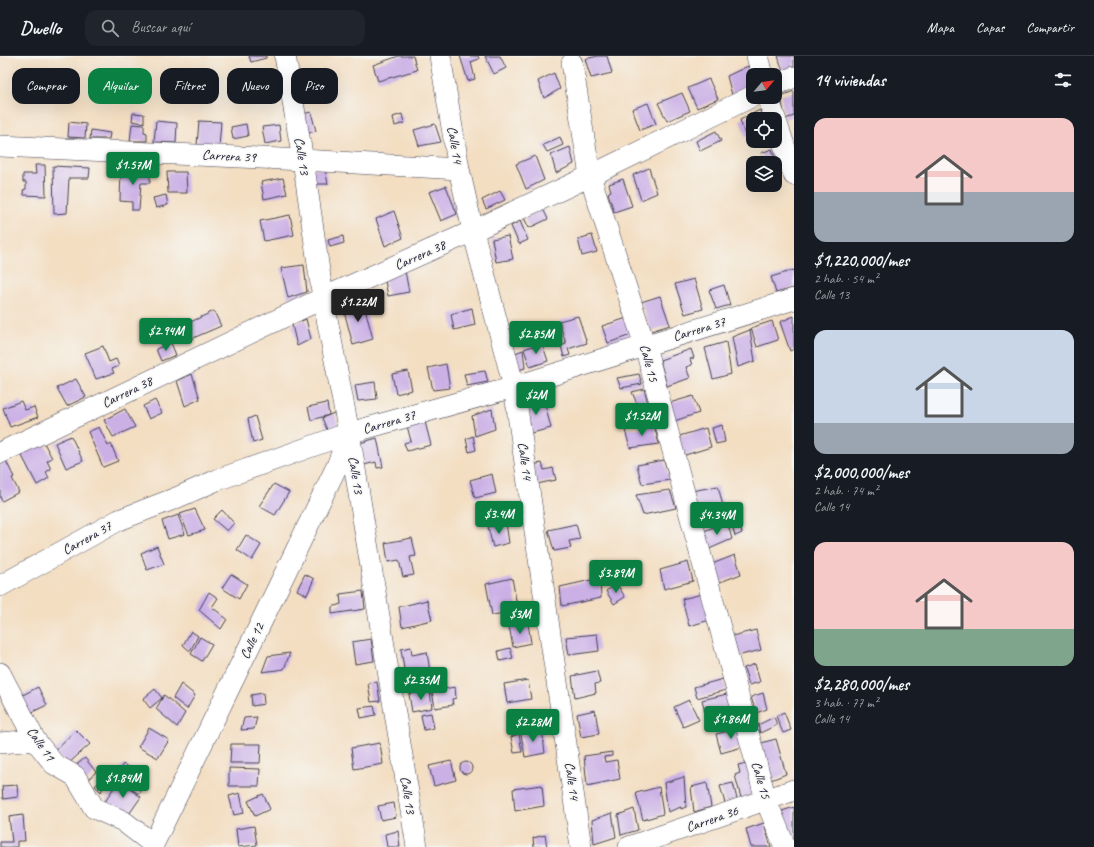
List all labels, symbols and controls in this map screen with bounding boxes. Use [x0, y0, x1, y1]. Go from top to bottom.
search box [85, 10, 365, 46]
text: Dwello [20, 16, 61, 40]
icon: search [99, 17, 121, 39]
text: Buscar aquí [131, 18, 190, 37]
text: Mapa [927, 19, 954, 36]
text: Capas [976, 19, 1004, 36]
text: Compartir [1026, 19, 1074, 36]
chip: Comprar [12, 68, 80, 104]
chip: Alquilar [88, 68, 152, 104]
chip: Filtros [160, 68, 219, 104]
chip: Nuevo [227, 68, 283, 104]
chip: Piso [291, 68, 338, 104]
north arrow [746, 68, 782, 104]
map controls [746, 68, 782, 192]
icon: filters [1052, 69, 1074, 91]
text: 14 viviendas [814, 70, 885, 91]
button: locate [746, 112, 782, 148]
street label: Calle 14 [443, 125, 467, 167]
street label: Calle 13 [291, 136, 314, 178]
icon: home [908, 144, 980, 216]
street label: Carrera 39 [202, 146, 258, 166]
pin: $1.57M [100, 152, 166, 186]
button: layers [746, 156, 782, 192]
text: $1.57M [115, 157, 151, 173]
street label: Carrera 38 [392, 236, 450, 274]
text: $1,220,000/mes [814, 250, 909, 271]
text: 2 hab. · 54 m² [814, 271, 878, 287]
text: Calle 13 [814, 287, 849, 303]
pin: $1.22M [325, 289, 391, 323]
text: $1.22M [340, 294, 376, 310]
street label: Carrera 37 [671, 313, 728, 345]
pin: $2.94M [133, 318, 199, 352]
pin: $2.85M [503, 321, 569, 355]
text: $2.94M [148, 323, 184, 339]
text: $2.85M [518, 326, 554, 342]
street label: Calle 15 [636, 342, 662, 384]
icon: home [908, 356, 980, 428]
street label: Carrera 38 [99, 372, 157, 412]
pin: $2M [517, 382, 555, 416]
text: $2M [525, 387, 547, 403]
pin: $1.52M [609, 403, 675, 437]
street label: Carrera 37 [361, 406, 418, 438]
text: $1.52M [624, 408, 660, 424]
street label: Calle 14 [514, 441, 536, 483]
street label: Calle 13 [345, 455, 368, 497]
text: $2,000,000/mes [814, 462, 909, 483]
text: 2 hab. · 74 m² [814, 483, 878, 499]
text: Calle 14 [814, 499, 849, 515]
pin: $3.4M [471, 501, 527, 535]
pin: $4.34M [684, 502, 750, 536]
text: $3.4M [484, 506, 514, 522]
text: $4.34M [699, 507, 735, 523]
street label: Carrera 37 [59, 517, 115, 559]
pin: $3.89M [583, 560, 649, 594]
text: $3.89M [598, 565, 634, 581]
icon: home [908, 568, 980, 640]
pin: $3M [501, 601, 539, 635]
text: $3M [509, 606, 531, 622]
street label: Calle 12 [236, 619, 269, 662]
pin: $2.35M [388, 667, 454, 701]
text: $2.35M [403, 672, 439, 688]
text: $2,280,000/mes [814, 674, 909, 695]
text: 3 hab. · 77 m² [814, 695, 878, 711]
pin: $1.86M [698, 706, 764, 740]
pin: $2.28M [500, 709, 566, 743]
text: $1.86M [713, 711, 749, 727]
text: Calle 14 [814, 711, 849, 727]
text: $2.28M [515, 714, 551, 730]
street label: Calle 11 [23, 724, 59, 765]
street label: Calle 15 [748, 759, 775, 801]
street label: Calle 14 [561, 761, 583, 803]
pin: $1.84M [90, 765, 156, 799]
text: $1.84M [105, 770, 141, 786]
street label: Calle 13 [397, 775, 420, 817]
street label: Carrera 36 [684, 802, 741, 836]

